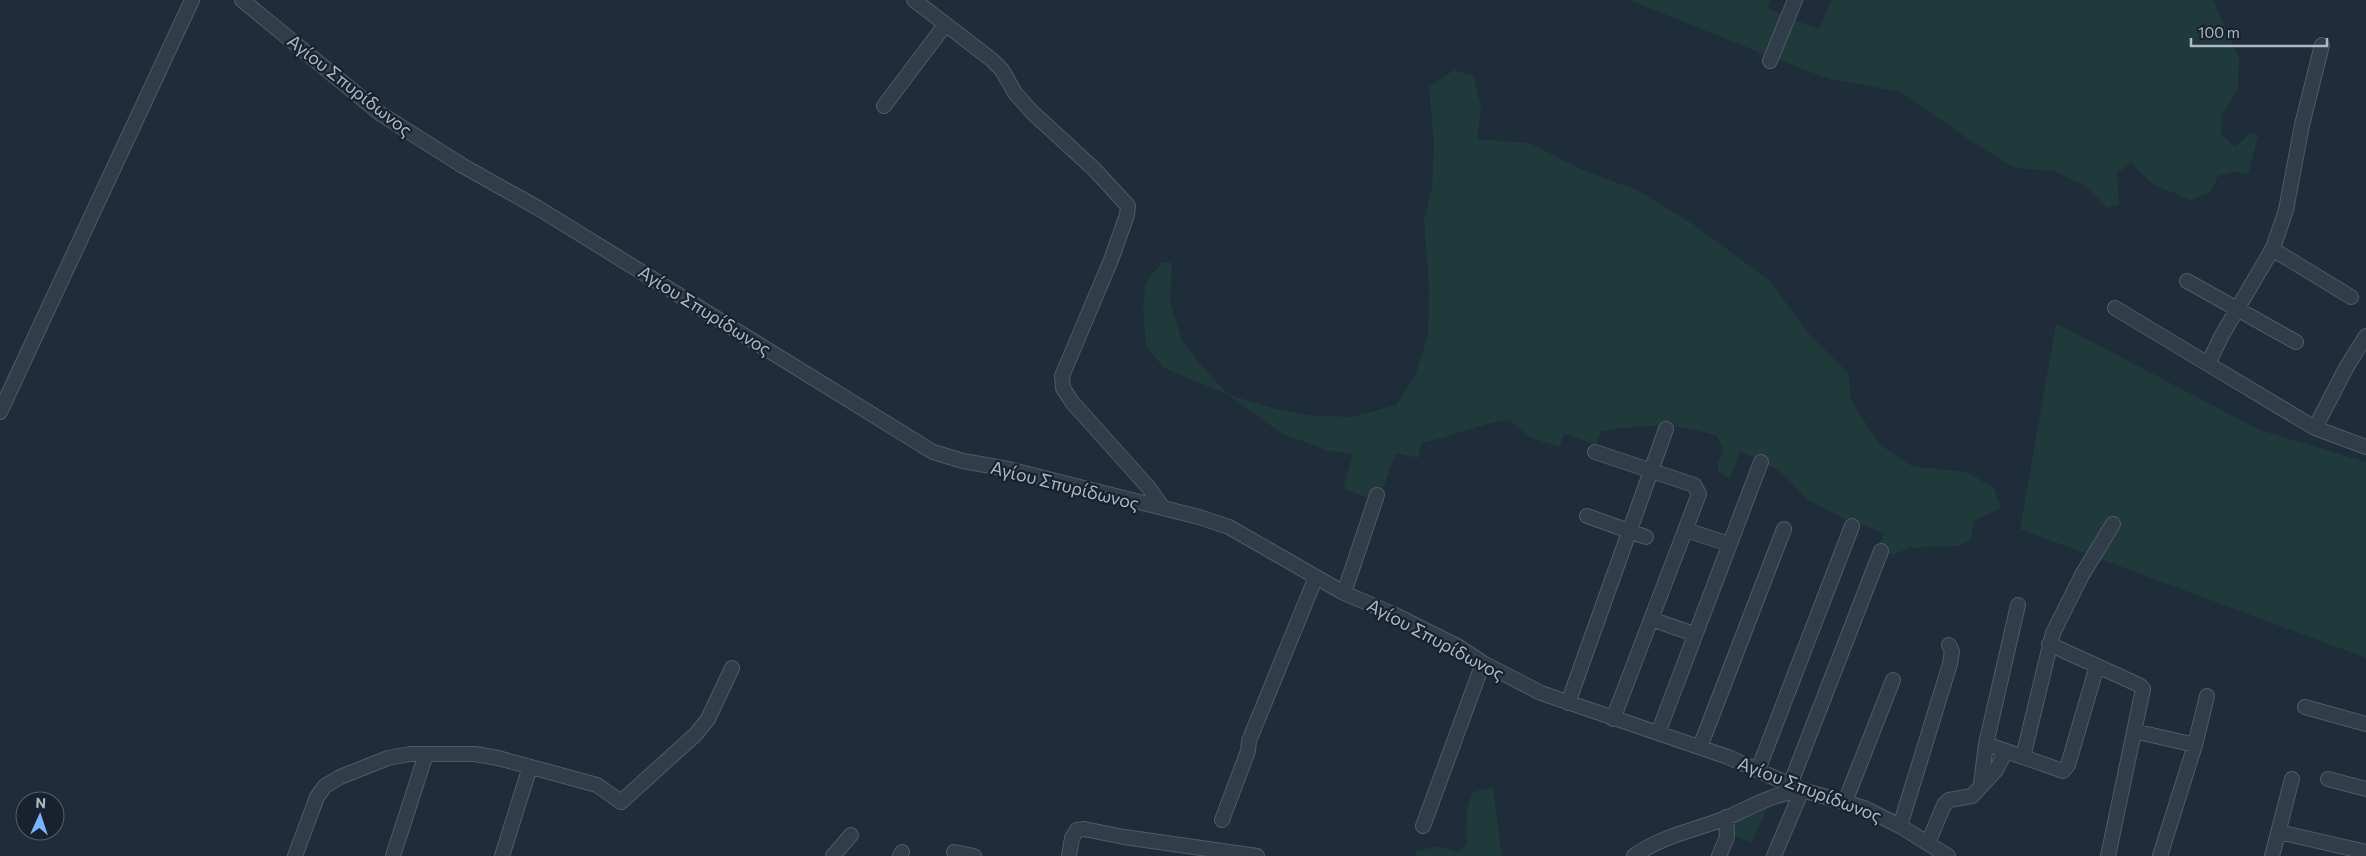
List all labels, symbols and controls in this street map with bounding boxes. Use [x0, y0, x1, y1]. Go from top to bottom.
scale bar [2191, 15, 2327, 47]
text: 100 m [2198, 23, 2240, 41]
street label: Αγίου Σπυρίδωνος [283, 29, 417, 141]
street label: Αγίου Σπυρίδωνος [635, 260, 776, 360]
street label: Αγίου Σπυρίδωνος [988, 456, 1142, 514]
street label: Αγίου Σπυρίδωνος [1364, 594, 1509, 685]
street label: Αγίου Σπυρίδωνος [1735, 751, 1885, 827]
north arrow [15, 791, 65, 841]
text: N [35, 794, 46, 811]

